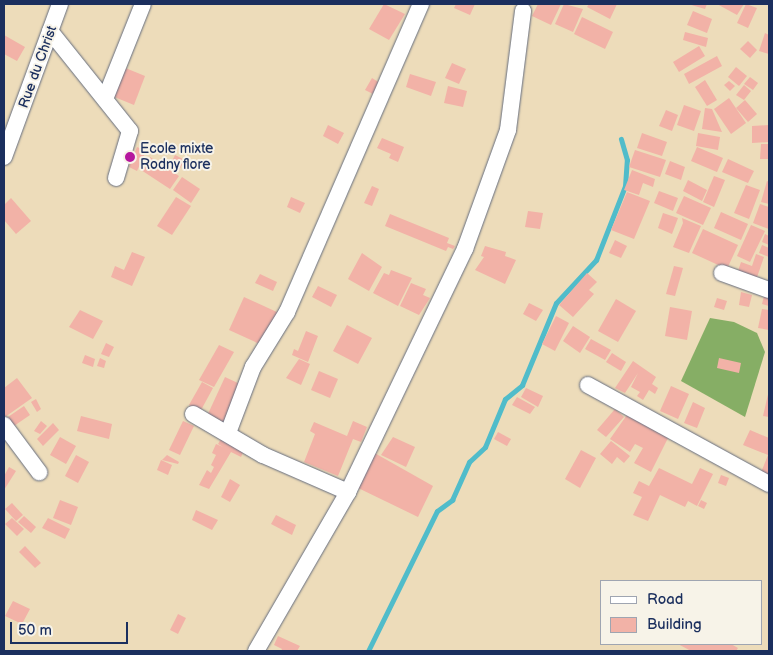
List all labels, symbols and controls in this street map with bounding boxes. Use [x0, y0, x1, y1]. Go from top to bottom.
street label: Rue du Christ [15, 23, 61, 111]
place label: Ecole mixte Rodny flore [140, 141, 213, 174]
marker: Ecole mixte Rodny flore [124, 151, 136, 163]
legend [600, 580, 763, 645]
text: Road [647, 590, 683, 609]
scale bar [12, 612, 130, 644]
text: Building [647, 615, 702, 634]
text: 50 m [18, 621, 52, 640]

